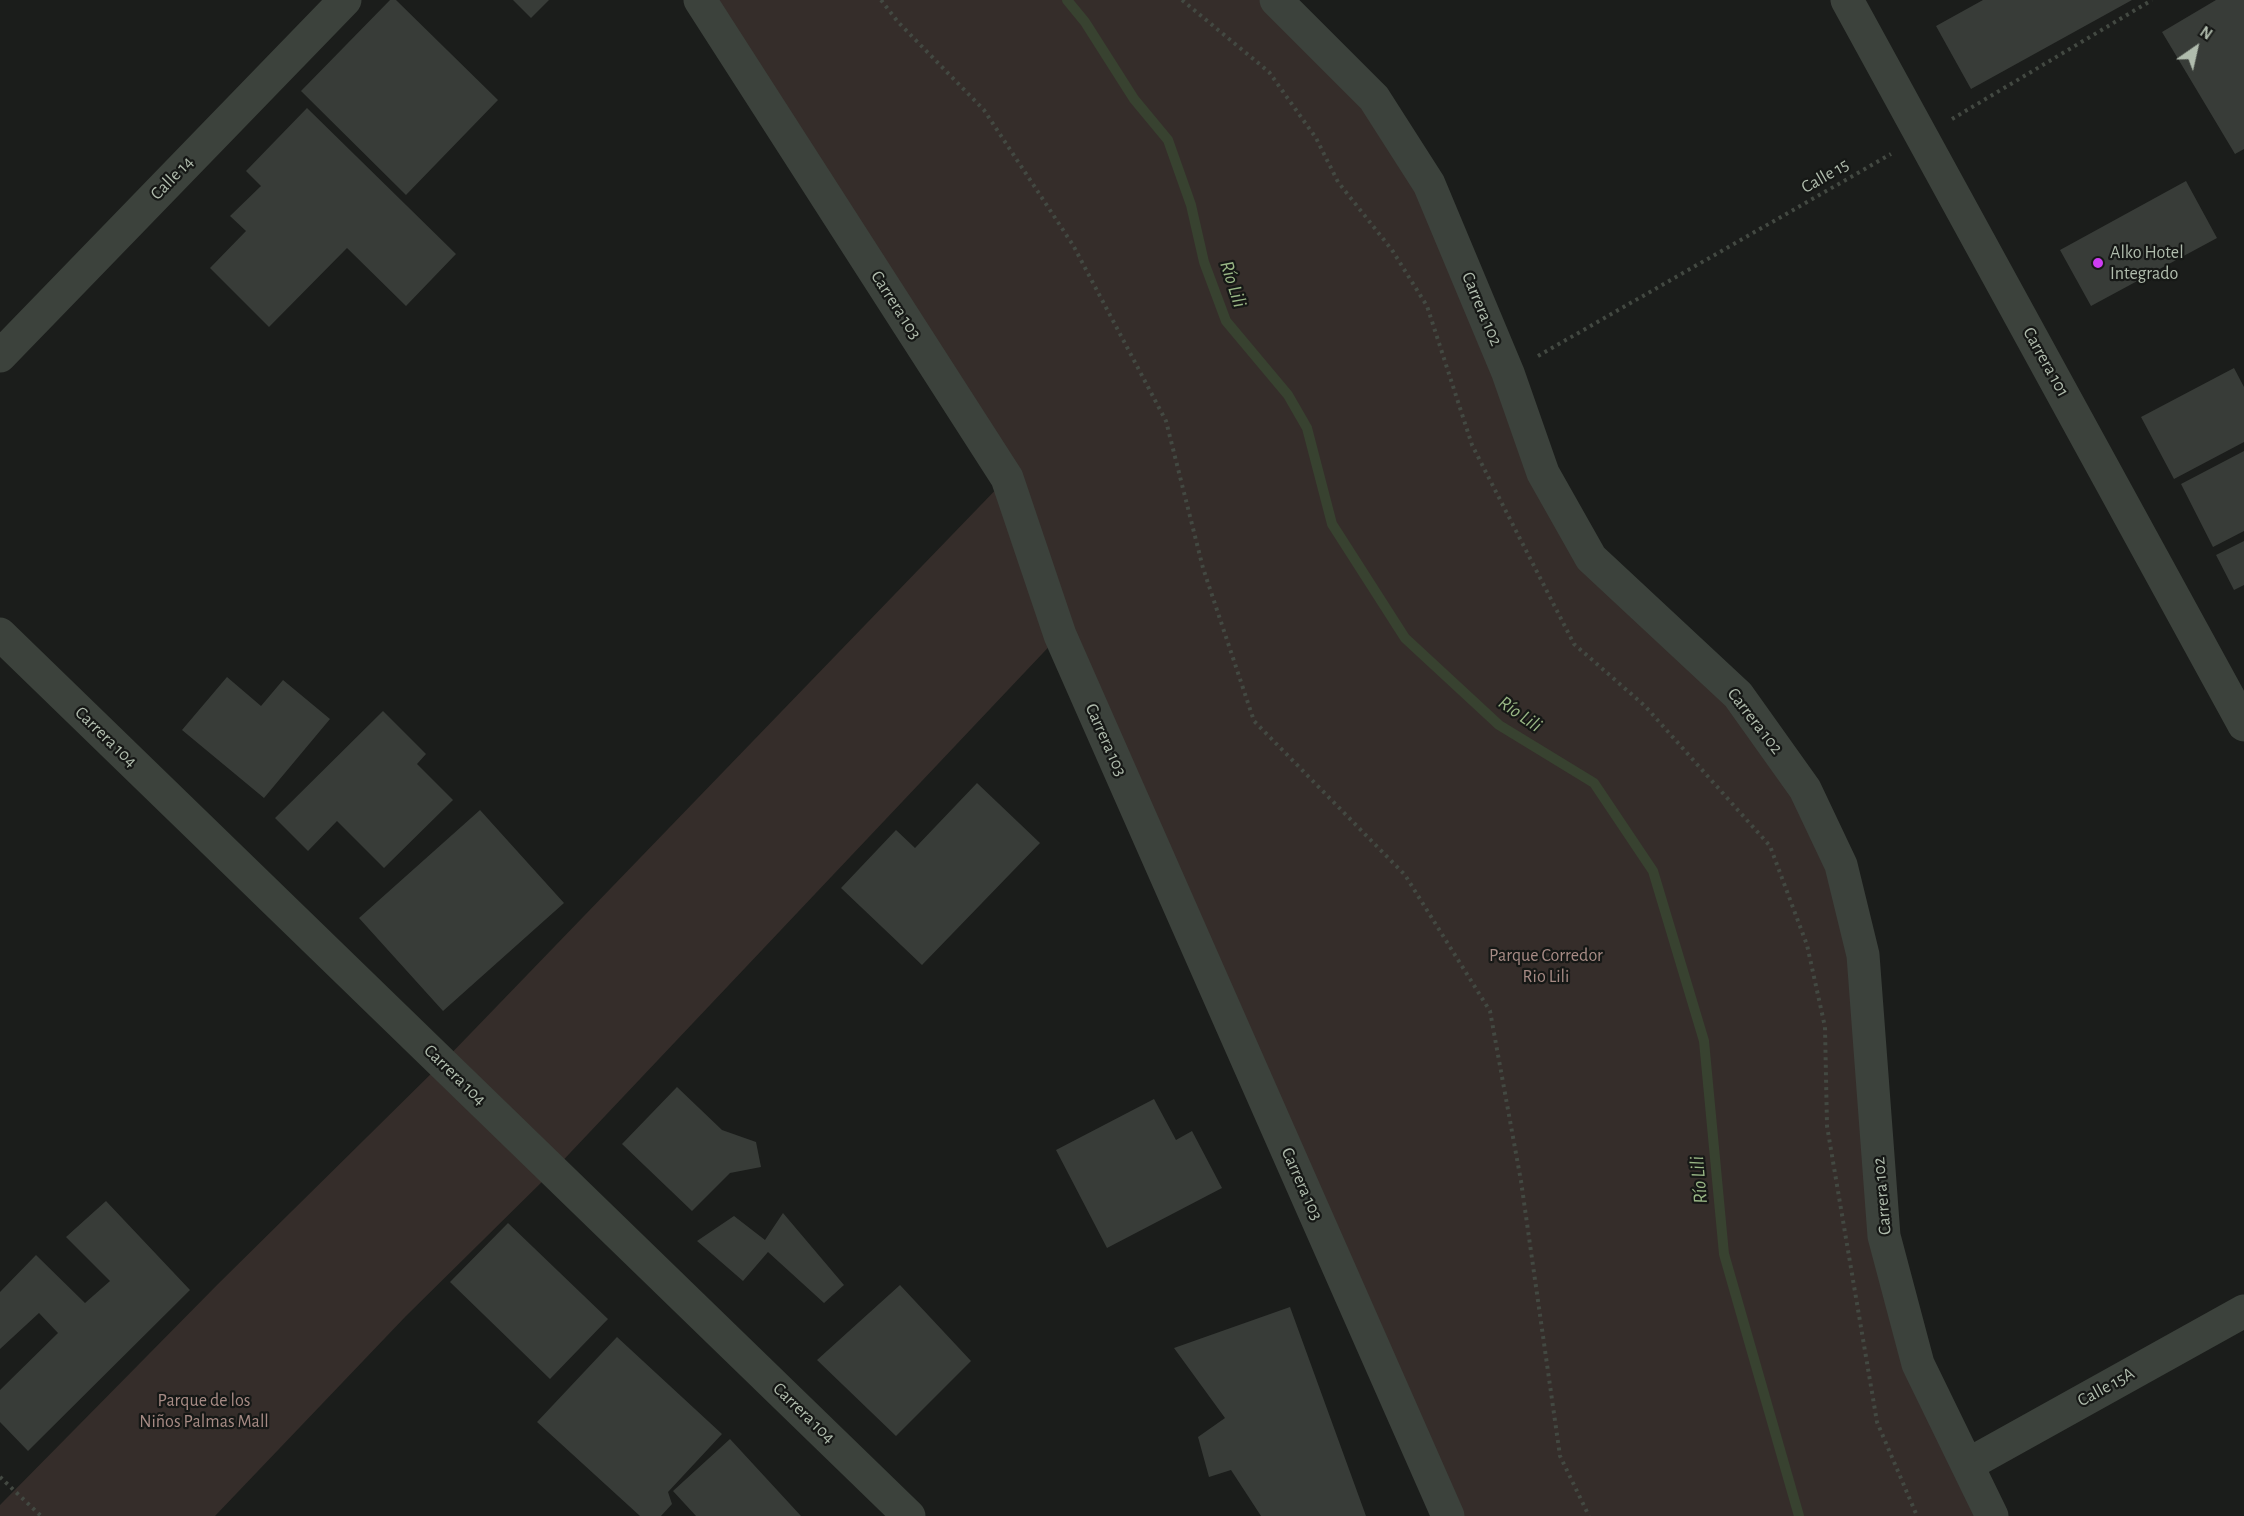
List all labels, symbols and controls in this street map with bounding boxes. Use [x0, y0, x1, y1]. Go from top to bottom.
north arrow [2166, 18, 2226, 78]
text: N [2197, 23, 2215, 43]
street label: Calle 14 [146, 152, 198, 204]
street label: Calle 15 [1797, 154, 1853, 198]
place label: Alko Hotel Integrado [2110, 242, 2184, 284]
marker: Alko Hotel Integrado [2091, 256, 2105, 270]
water label: Río Lili [1214, 258, 1252, 310]
street label: Carrera 103 [866, 267, 926, 343]
street label: Carrera 102 [1457, 269, 1507, 349]
street label: Carrera 101 [2018, 323, 2074, 401]
street label: Carrera 102 [1722, 684, 1788, 758]
water label: Río Lili [1494, 690, 1546, 738]
street label: Carrera 103 [1080, 700, 1132, 780]
street label: Carrera 104 [70, 702, 142, 772]
park label: Parque Corredor Rio Lili [1489, 945, 1603, 988]
street label: Carrera 104 [419, 1040, 491, 1110]
street label: Carrera 103 [1276, 1144, 1328, 1224]
water label: Río Lili [1685, 1155, 1713, 1205]
street label: Carrera 102 [1868, 1156, 1896, 1236]
street label: Calle 15A [2074, 1363, 2138, 1411]
street label: Carrera 104 [768, 1378, 840, 1448]
park label: Parque de los Niños Palmas Mall [139, 1390, 269, 1432]

